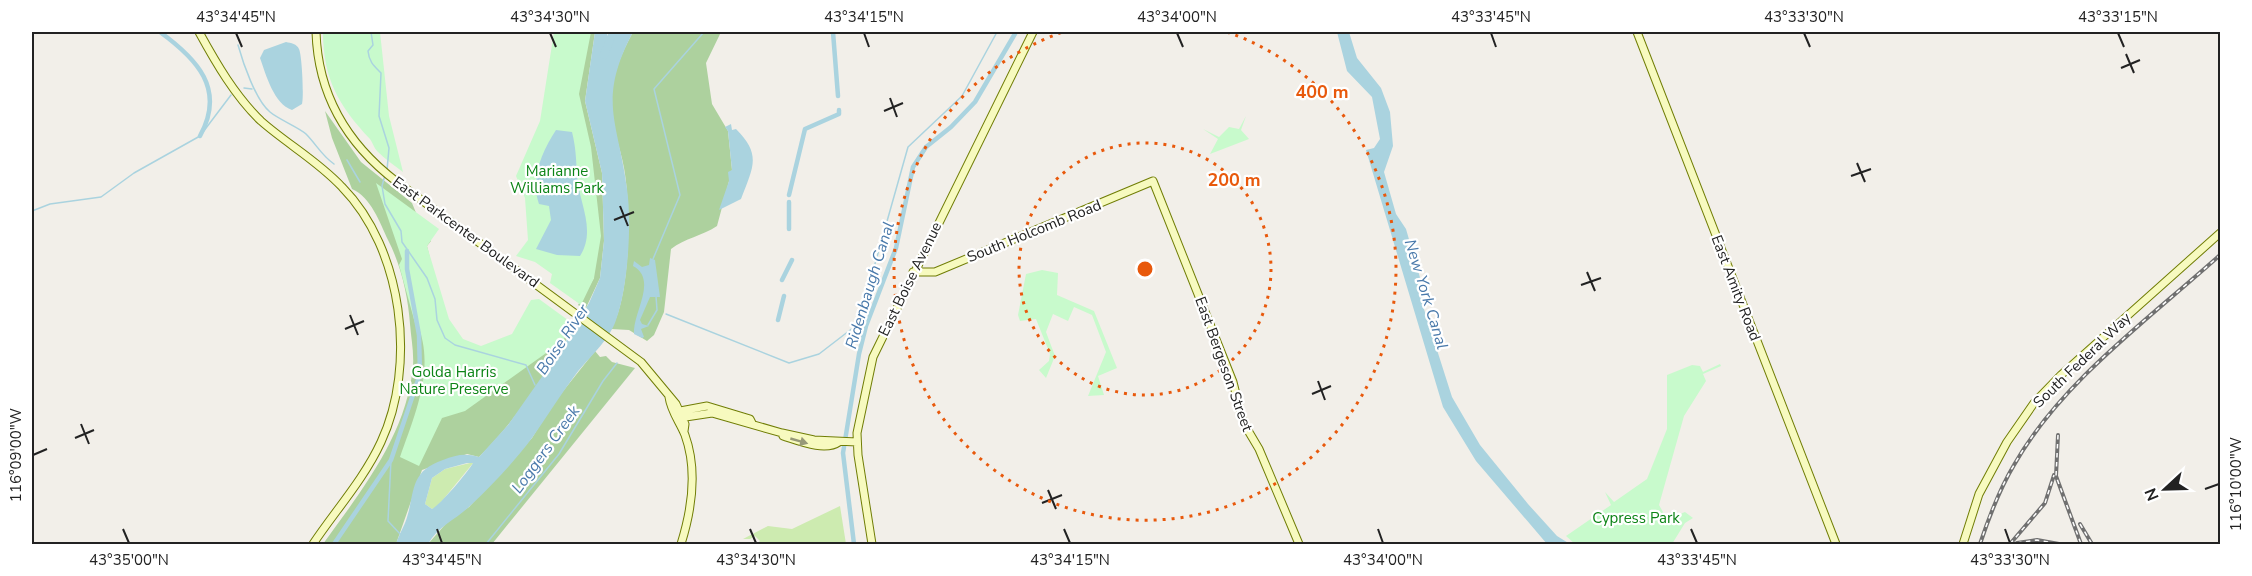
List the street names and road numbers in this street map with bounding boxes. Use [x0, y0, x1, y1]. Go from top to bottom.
street label: East Parkcenter Boulevard [389, 172, 543, 292]
street label: South Holcomb Road [964, 195, 1104, 267]
street label: East Boise Avenue [874, 218, 946, 340]
street label: East Amity Road [1707, 232, 1765, 344]
street label: East Bergeson Street [1190, 294, 1258, 435]
street label: South Federal Way [2029, 308, 2136, 412]

